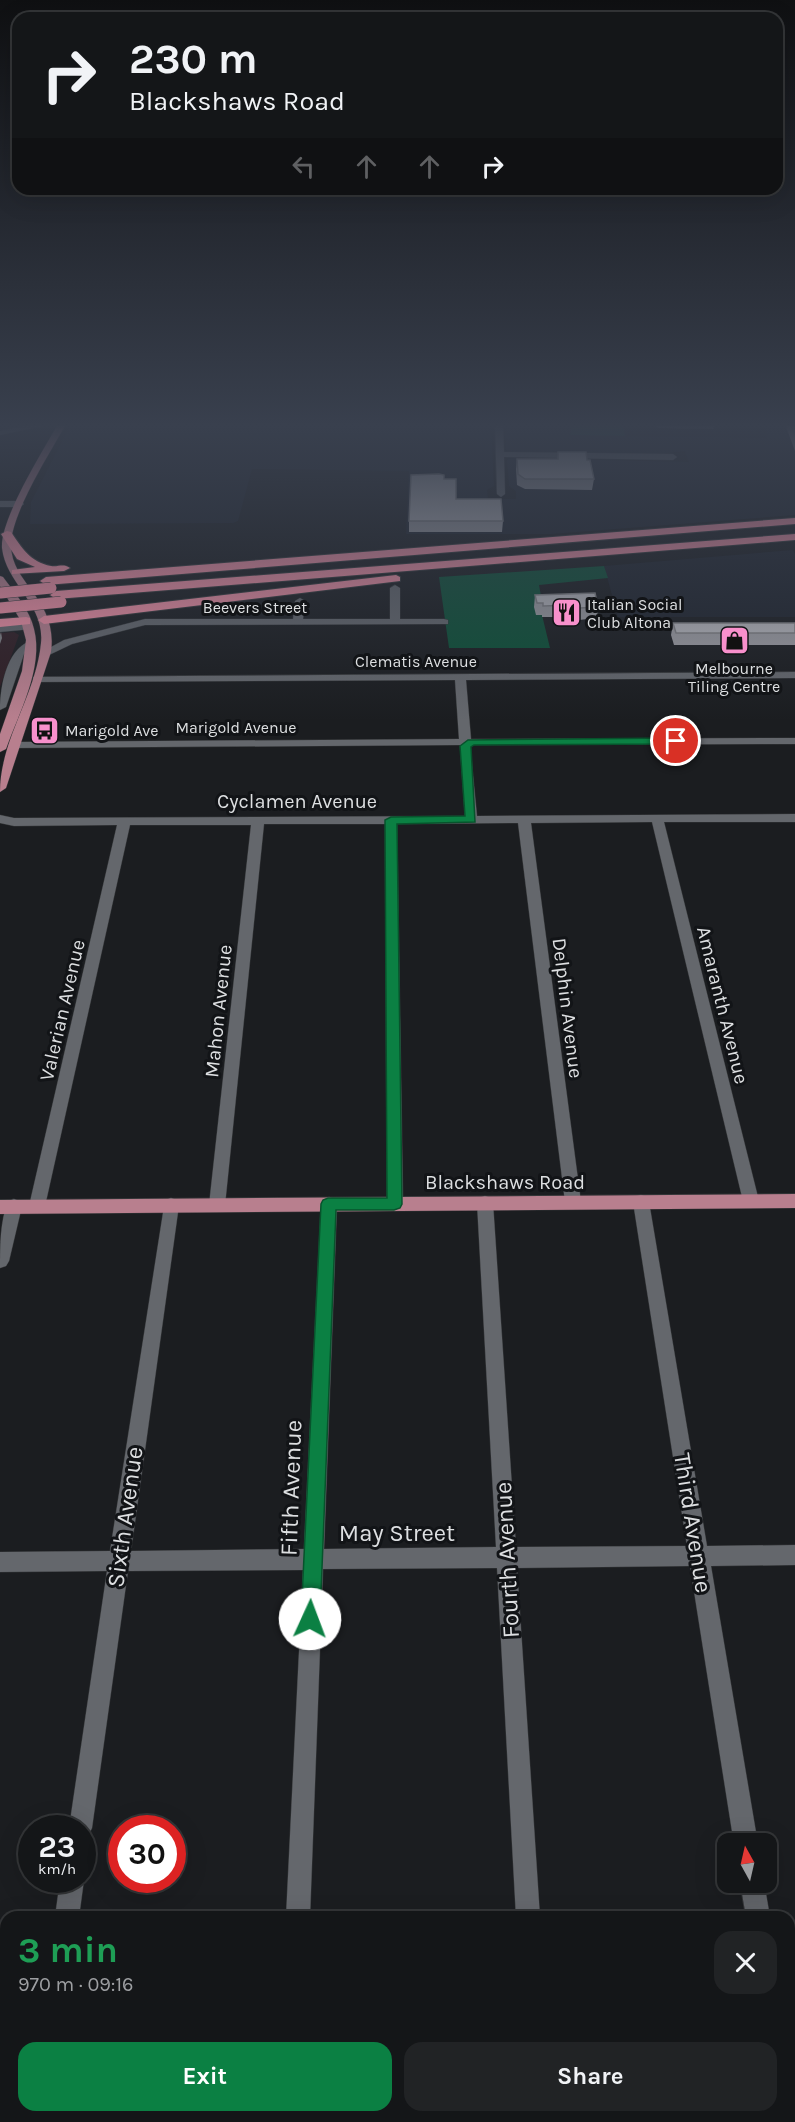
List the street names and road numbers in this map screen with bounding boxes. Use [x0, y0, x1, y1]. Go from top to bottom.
street label: Beevers Street [203, 598, 307, 617]
street label: Clematis Avenue [355, 652, 477, 671]
street label: Marigold Avenue [175, 718, 297, 737]
street label: Cyclamen Avenue [217, 790, 377, 813]
street label: Amaranth Avenue [692, 924, 753, 1086]
street label: Delphin Avenue [547, 936, 588, 1080]
street label: Valerian Avenue [35, 937, 90, 1083]
street label: Mahon Avenue [200, 943, 237, 1079]
street label: Blackshaws Road [425, 1171, 585, 1194]
street label: Fifth Avenue [275, 1419, 307, 1557]
street label: Sixth Avenue [101, 1445, 149, 1589]
street label: Third Avenue [668, 1451, 718, 1595]
street label: Fourth Avenue [489, 1481, 525, 1639]
street label: May Street [339, 1519, 455, 1547]

